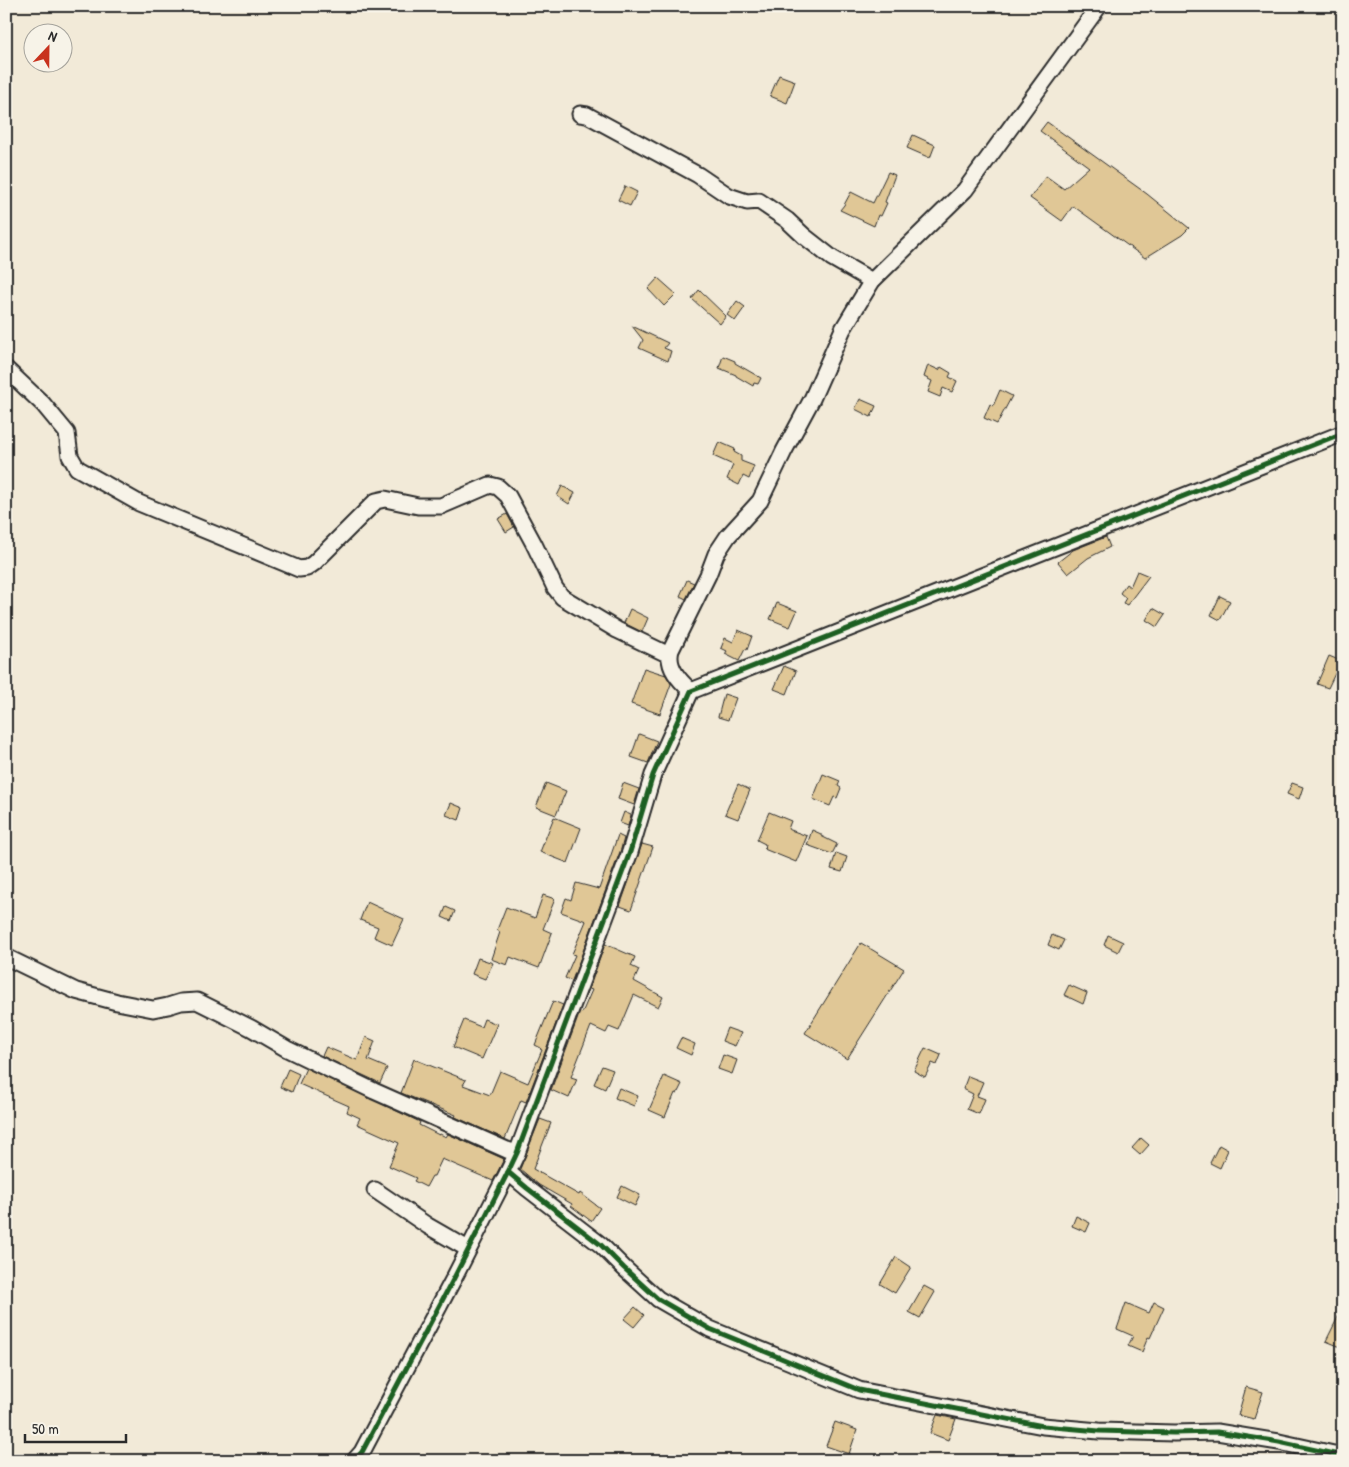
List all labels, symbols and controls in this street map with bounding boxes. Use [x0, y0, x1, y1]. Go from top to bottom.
north arrow [22, 22, 72, 72]
text: N [46, 25, 61, 46]
scale bar [25, 1412, 126, 1444]
text: 50 m [32, 1418, 59, 1439]

